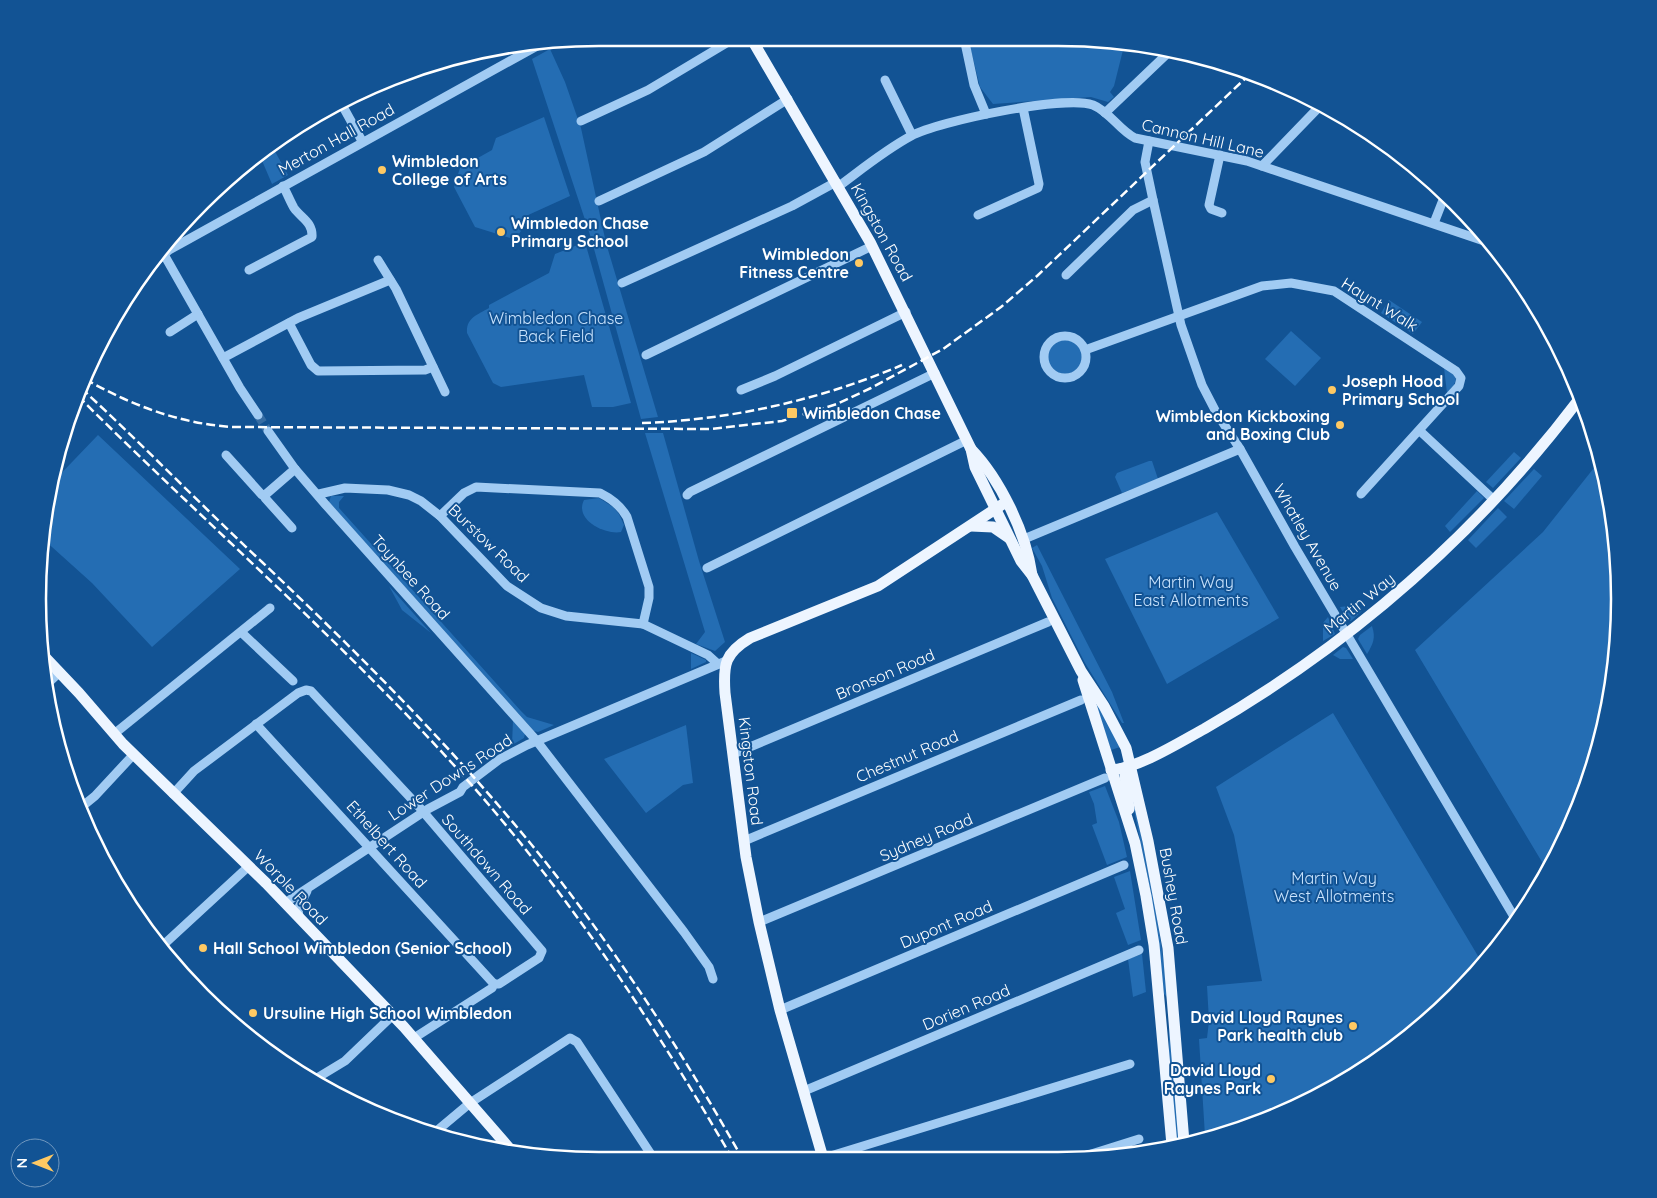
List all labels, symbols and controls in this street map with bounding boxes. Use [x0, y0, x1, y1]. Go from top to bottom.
street label: Merton Hall Road [274, 99, 398, 179]
street label: Cannon Hill Lane [1140, 114, 1266, 162]
place label: Wimbledon College of Arts [392, 151, 507, 189]
marker: Wimbledon College of Arts [376, 164, 388, 176]
street label: Kingston Road [847, 179, 917, 285]
place label: Wimbledon Chase Primary School [511, 213, 649, 251]
marker: Wimbledon Chase Primary School [495, 226, 507, 238]
place label: Wimbledon Fitness Centre [739, 244, 849, 282]
marker: Wimbledon Fitness Centre [853, 257, 865, 269]
street label: Haynt Walk [1338, 273, 1422, 335]
park label: Wimbledon Chase Back Field [489, 308, 623, 346]
place label: Joseph Hood Primary School [1342, 371, 1460, 409]
marker: Joseph Hood Primary School [1326, 384, 1338, 396]
place label: Wimbledon Chase [803, 403, 941, 423]
marker: Wimbledon Chase [785, 406, 799, 420]
place label: Wimbledon Kickboxing and Boxing Club [1156, 406, 1330, 444]
marker: Wimbledon Kickboxing and Boxing Club [1334, 419, 1346, 431]
street label: Whatley Avenue [1269, 480, 1347, 594]
street label: Burstow Road [445, 500, 533, 586]
street label: Toynbee Road [368, 530, 454, 624]
street label: Martin Way [1319, 568, 1399, 638]
park label: Martin Way East Allotments [1134, 572, 1248, 610]
street label: Bronson Road [832, 644, 938, 704]
street label: Kingston Road [734, 716, 768, 826]
street label: Chestnut Road [853, 725, 961, 787]
street label: Lower Downs Road [384, 729, 516, 825]
street label: Ethelbert Road [343, 796, 431, 892]
street label: Sydney Road [876, 808, 976, 866]
street label: Southdown Road [438, 810, 536, 918]
street label: Worple Road [250, 845, 332, 929]
street label: Bushey Road [1156, 846, 1192, 946]
park label: Martin Way West Allotments [1274, 868, 1394, 906]
street label: Dupont Road [897, 896, 995, 952]
place label: Hall School Wimbledon (Senior School) [213, 938, 512, 958]
marker: Hall School Wimbledon (Senior School) [197, 942, 209, 954]
street label: Dorien Road [919, 980, 1013, 1034]
place label: Ursuline High School Wimbledon [263, 1003, 512, 1023]
marker: Ursuline High School Wimbledon [247, 1007, 259, 1019]
place label: David Lloyd Raynes Park health club [1190, 1007, 1343, 1045]
marker: David Lloyd Raynes Park health club [1347, 1020, 1359, 1032]
place label: David Lloyd Raynes Park [1164, 1060, 1261, 1098]
marker: David Lloyd Raynes Park [1265, 1073, 1277, 1085]
north arrow [10, 1138, 60, 1188]
text: N [13, 1158, 31, 1168]

